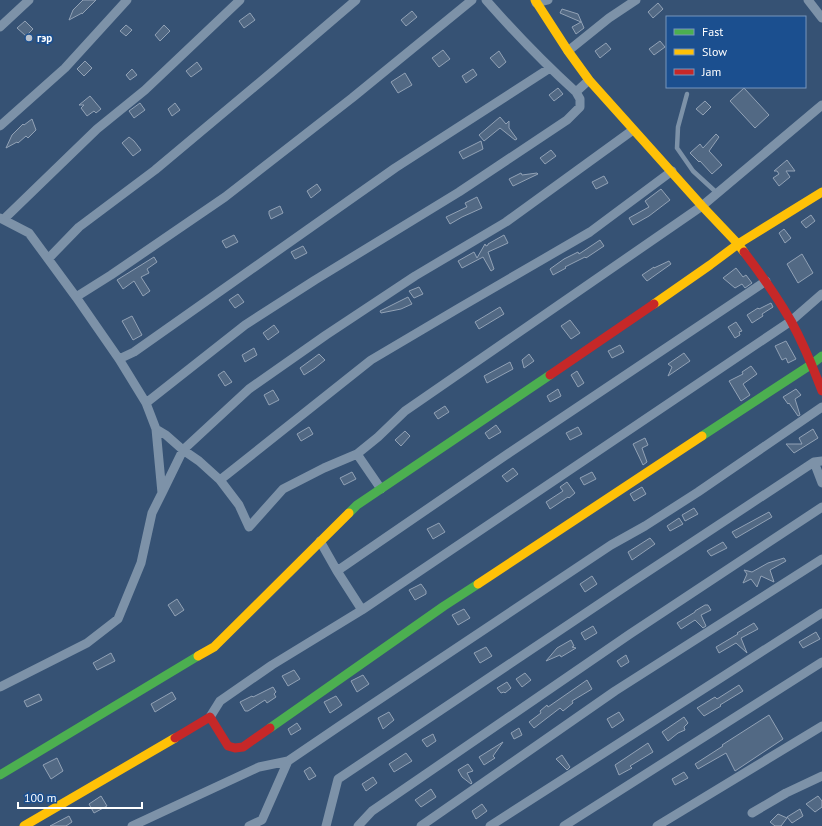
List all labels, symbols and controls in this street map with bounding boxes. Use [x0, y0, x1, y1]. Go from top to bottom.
legend [666, 16, 806, 88]
text: Fast [702, 24, 723, 39]
place label: гэр [37, 31, 52, 45]
marker: гэр [24, 33, 34, 43]
text: Slow [702, 44, 727, 59]
text: Jam [701, 64, 721, 79]
scale bar [18, 784, 142, 810]
text: 100 m [24, 790, 57, 805]

